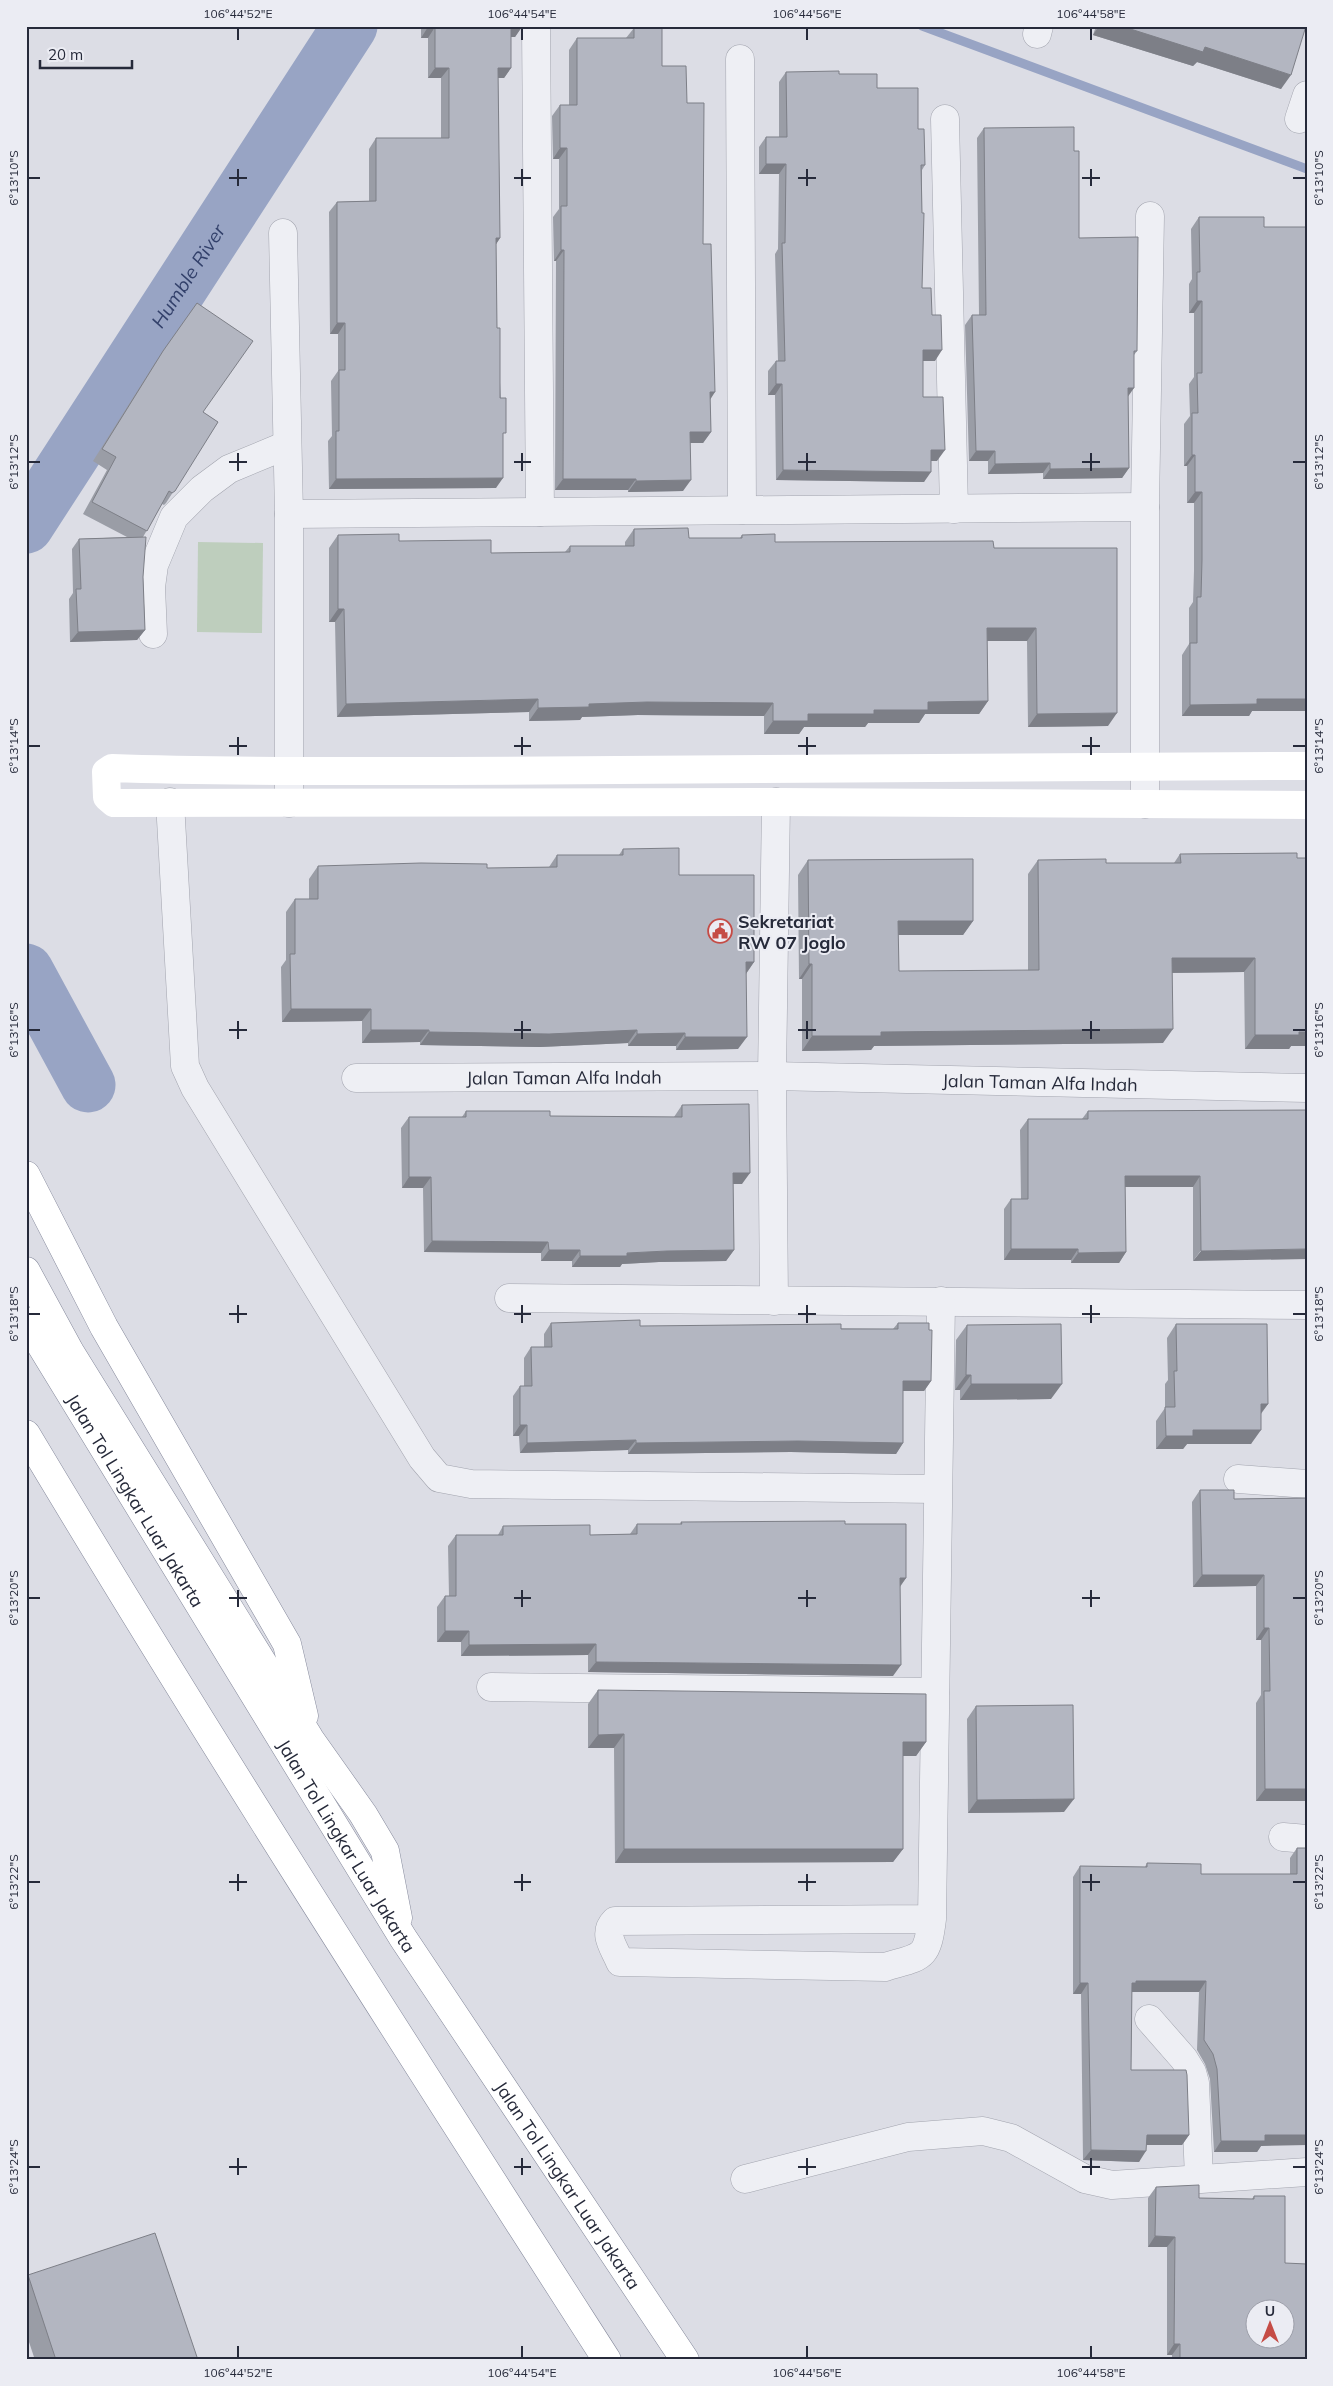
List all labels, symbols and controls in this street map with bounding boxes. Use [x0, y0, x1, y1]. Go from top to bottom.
text: 106°44'52"E [203, 6, 273, 21]
text: 106°44'54"E [487, 6, 557, 21]
text: 106°44'56"E [772, 6, 842, 21]
text: 106°44'58"E [1056, 6, 1126, 21]
scale bar [40, 38, 132, 70]
text: 20 m [48, 45, 83, 64]
text: 6°13'10"S [6, 150, 21, 206]
text: 6°13'10"S [1311, 150, 1326, 206]
water label: Humble River [146, 219, 231, 332]
text: 6°13'12"S [6, 434, 21, 490]
text: 6°13'12"S [1311, 434, 1326, 490]
text: 6°13'14"S [6, 718, 21, 774]
text: 6°13'14"S [1311, 718, 1326, 774]
place label: Sekretariat RW 07 Joglo [738, 910, 846, 954]
public building icon: Sekretariat RW 07 Joglo [707, 918, 733, 944]
text: 6°13'16"S [6, 1002, 21, 1058]
text: 6°13'16"S [1311, 1002, 1326, 1058]
street label: Jalan Taman Alfa Indah [466, 1065, 662, 1089]
street label: Jalan Taman Alfa Indah [942, 1068, 1138, 1096]
text: 6°13'18"S [6, 1286, 21, 1342]
text: 6°13'18"S [1311, 1286, 1326, 1342]
street label: Jalan Tol Lingkar Luar Jakarta [62, 1389, 209, 1611]
text: 6°13'20"S [6, 1570, 21, 1626]
text: 6°13'20"S [1311, 1570, 1326, 1626]
street label: Jalan Tol Lingkar Luar Jakarta [273, 1735, 421, 1957]
text: 6°13'22"S [6, 1854, 21, 1910]
text: 6°13'22"S [1311, 1854, 1326, 1910]
street label: Jalan Tol Lingkar Luar Jakarta [490, 2076, 646, 2293]
text: 6°13'24"S [6, 2139, 21, 2195]
text: 6°13'24"S [1311, 2139, 1326, 2195]
north arrow [1246, 2298, 1296, 2348]
text: U [1265, 2302, 1275, 2320]
text: 106°44'52"E [203, 2365, 273, 2380]
text: 106°44'54"E [487, 2365, 557, 2380]
text: 106°44'56"E [772, 2365, 842, 2380]
text: 106°44'58"E [1056, 2365, 1126, 2380]

